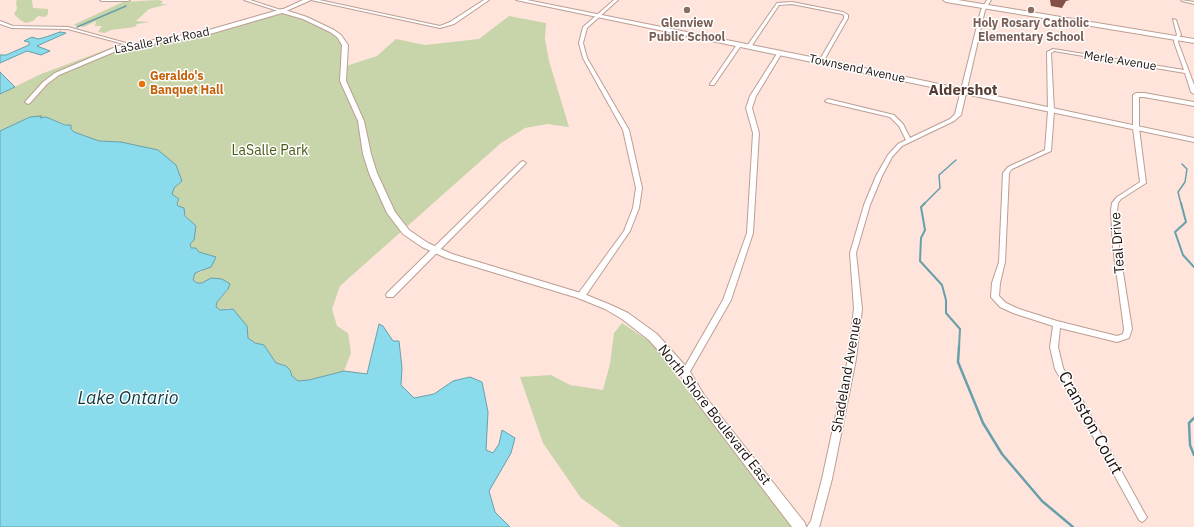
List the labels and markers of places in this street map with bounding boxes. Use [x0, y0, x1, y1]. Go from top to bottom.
marker: Glenview Public School [682, 5, 692, 15]
marker: Holy Rosary Catholic Elementary School [1026, 5, 1036, 15]
place label: Glenview Public School [649, 17, 725, 45]
place label: Holy Rosary Catholic Elementary School [973, 17, 1089, 45]
place label: Geraldo's Banquet Hall [150, 70, 223, 98]
marker: Geraldo's Banquet Hall [137, 79, 147, 89]

